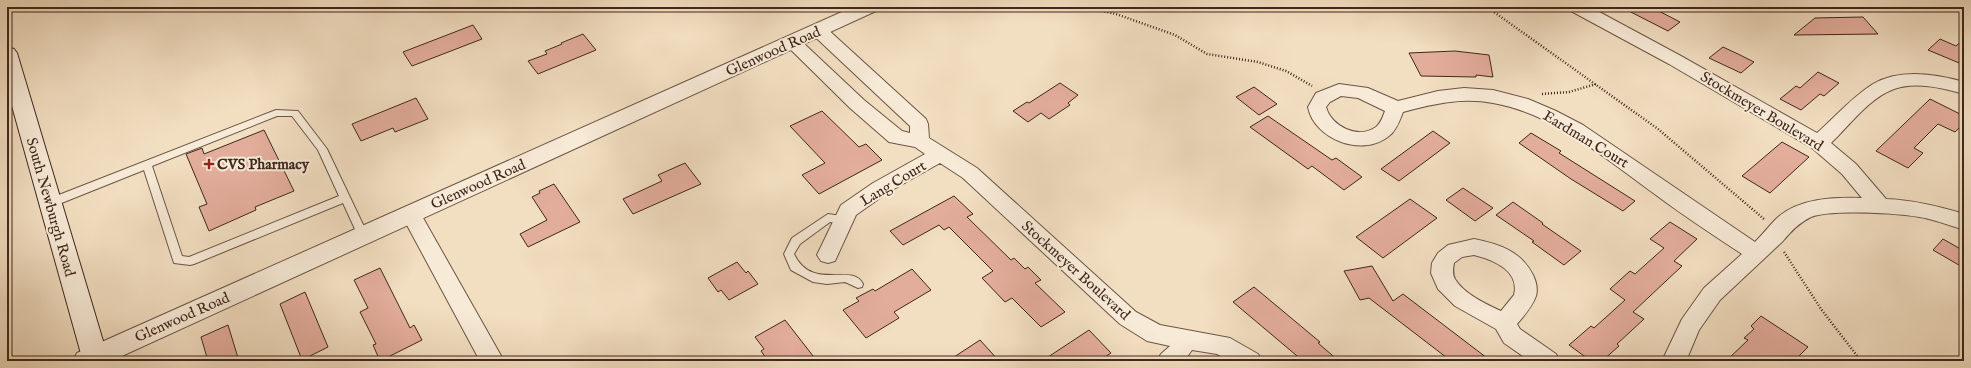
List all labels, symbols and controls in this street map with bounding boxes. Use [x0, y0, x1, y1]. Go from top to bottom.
street label: Glenwood Road [723, 22, 824, 81]
street label: Stockmeyer Boulevard [1697, 67, 1827, 156]
street label: Eardman Court [1539, 106, 1632, 173]
street label: South Newburgh Road [22, 135, 80, 280]
place label: CVS Pharmacy [217, 155, 310, 174]
street label: Glenwood Road [428, 155, 529, 214]
street label: Lang Court [857, 156, 930, 211]
marker: CVS Pharmacy [204, 159, 214, 169]
street label: Stockmeyer Boulevard [1017, 217, 1135, 325]
street label: Glenwood Road [132, 288, 233, 347]

